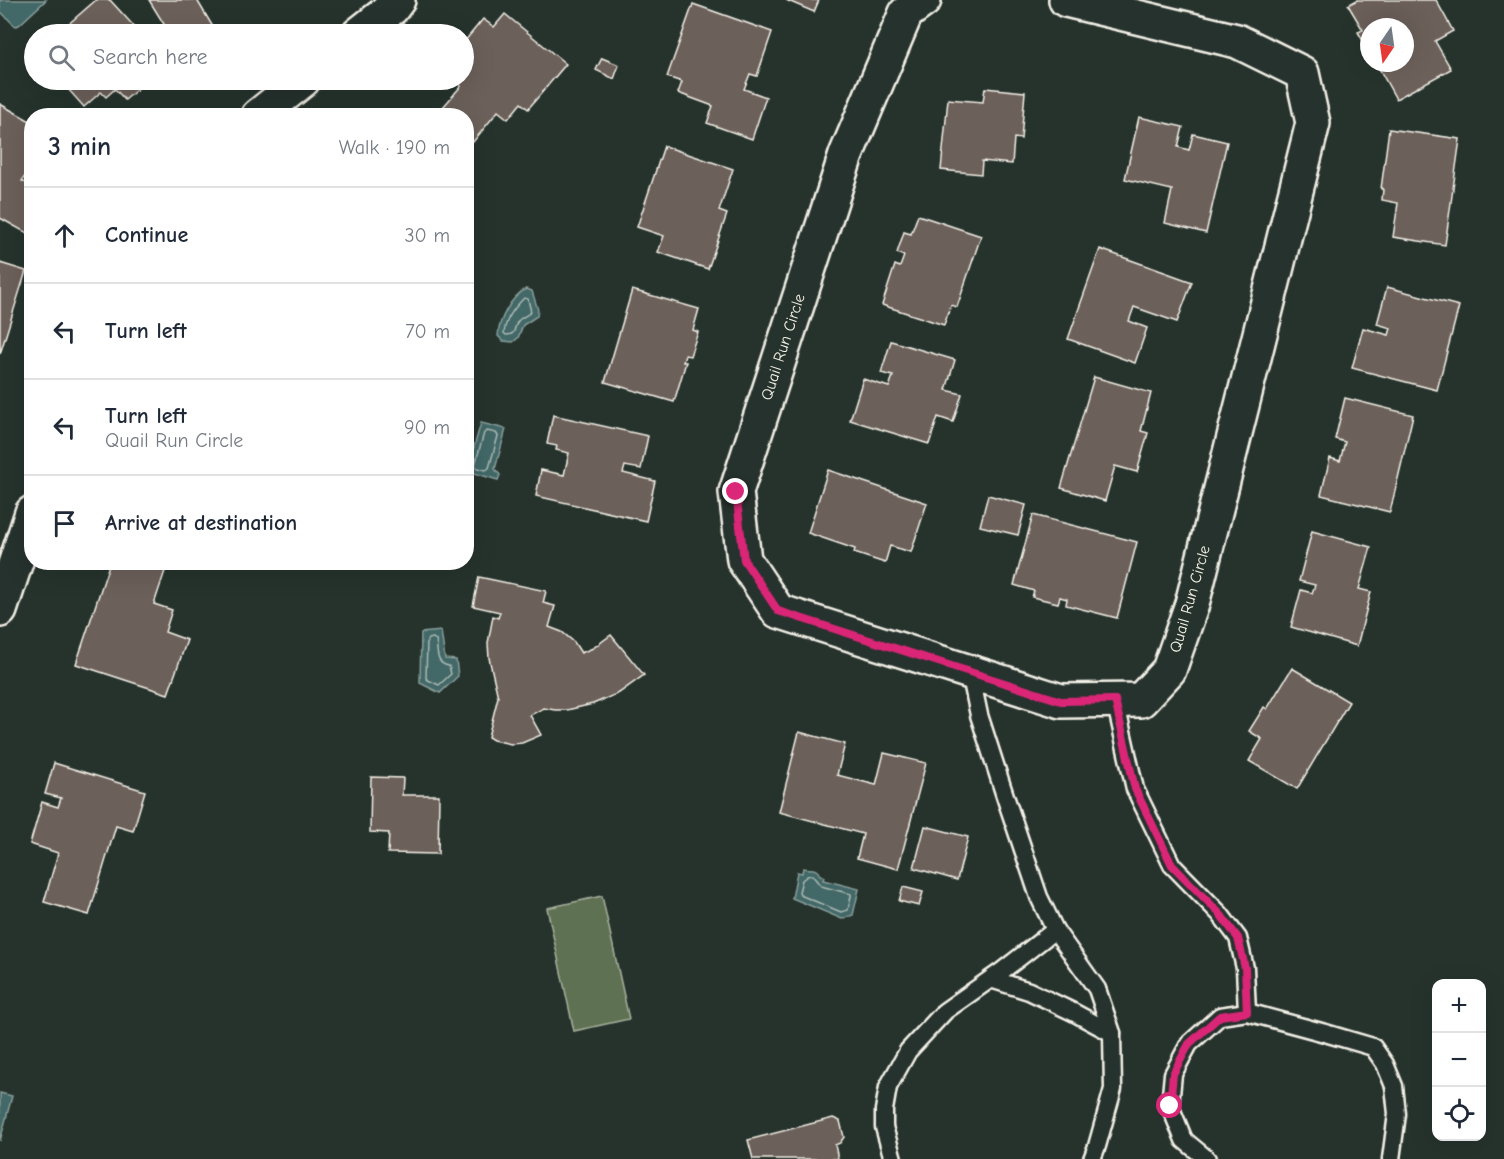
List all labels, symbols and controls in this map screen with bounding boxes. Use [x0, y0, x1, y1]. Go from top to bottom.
north arrow [1360, 18, 1414, 72]
search box [24, 24, 474, 90]
icon: search [45, 41, 78, 74]
text: Search here [93, 44, 208, 70]
text: 3 min [48, 132, 111, 162]
text: Walk · 190 m [339, 136, 450, 159]
icon: ahead [48, 219, 81, 252]
text: Continue [105, 222, 188, 248]
text: 30 m [404, 224, 450, 247]
street label: Quail Run Circle [757, 292, 809, 402]
icon: left [48, 315, 81, 348]
text: Turn left [105, 318, 187, 344]
text: 70 m [405, 320, 450, 343]
text: Turn left [105, 403, 187, 429]
icon: left [48, 411, 81, 444]
text: 90 m [404, 416, 450, 439]
text: Quail Run Circle [105, 429, 243, 452]
route end [722, 478, 748, 504]
icon: arrive [48, 507, 81, 540]
text: Arrive at destination [105, 510, 297, 536]
street label: Quail Run Circle [1166, 543, 1214, 655]
map controls [1432, 979, 1486, 1141]
button: + [1432, 979, 1486, 1033]
button: − [1432, 1033, 1486, 1087]
button: locate [1432, 1087, 1486, 1141]
route start [1156, 1092, 1182, 1118]

